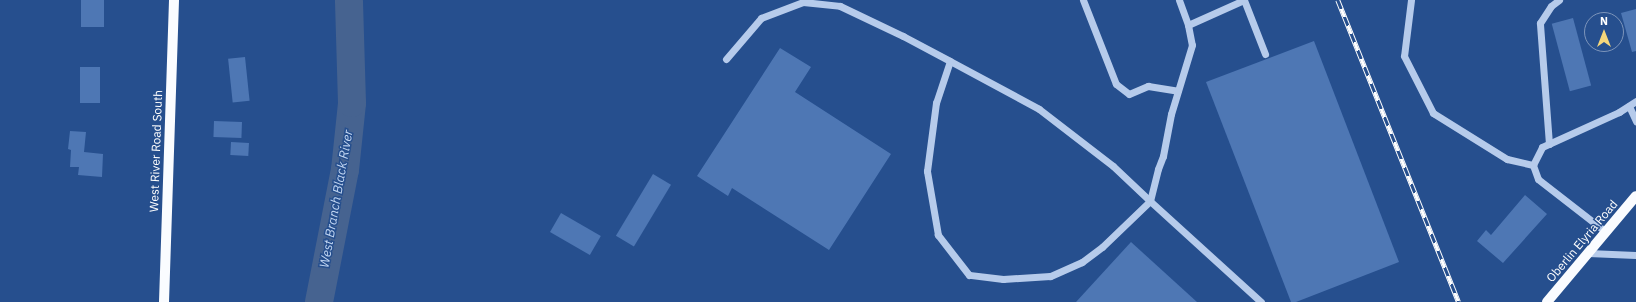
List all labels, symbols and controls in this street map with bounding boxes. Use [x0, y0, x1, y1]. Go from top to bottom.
north arrow [1584, 12, 1624, 52]
text: N [1600, 14, 1608, 28]
street label: West River Road South [147, 90, 165, 212]
water label: West Branch Black River [317, 129, 357, 269]
street label: Oberlin Elyria Road [1543, 197, 1621, 285]

